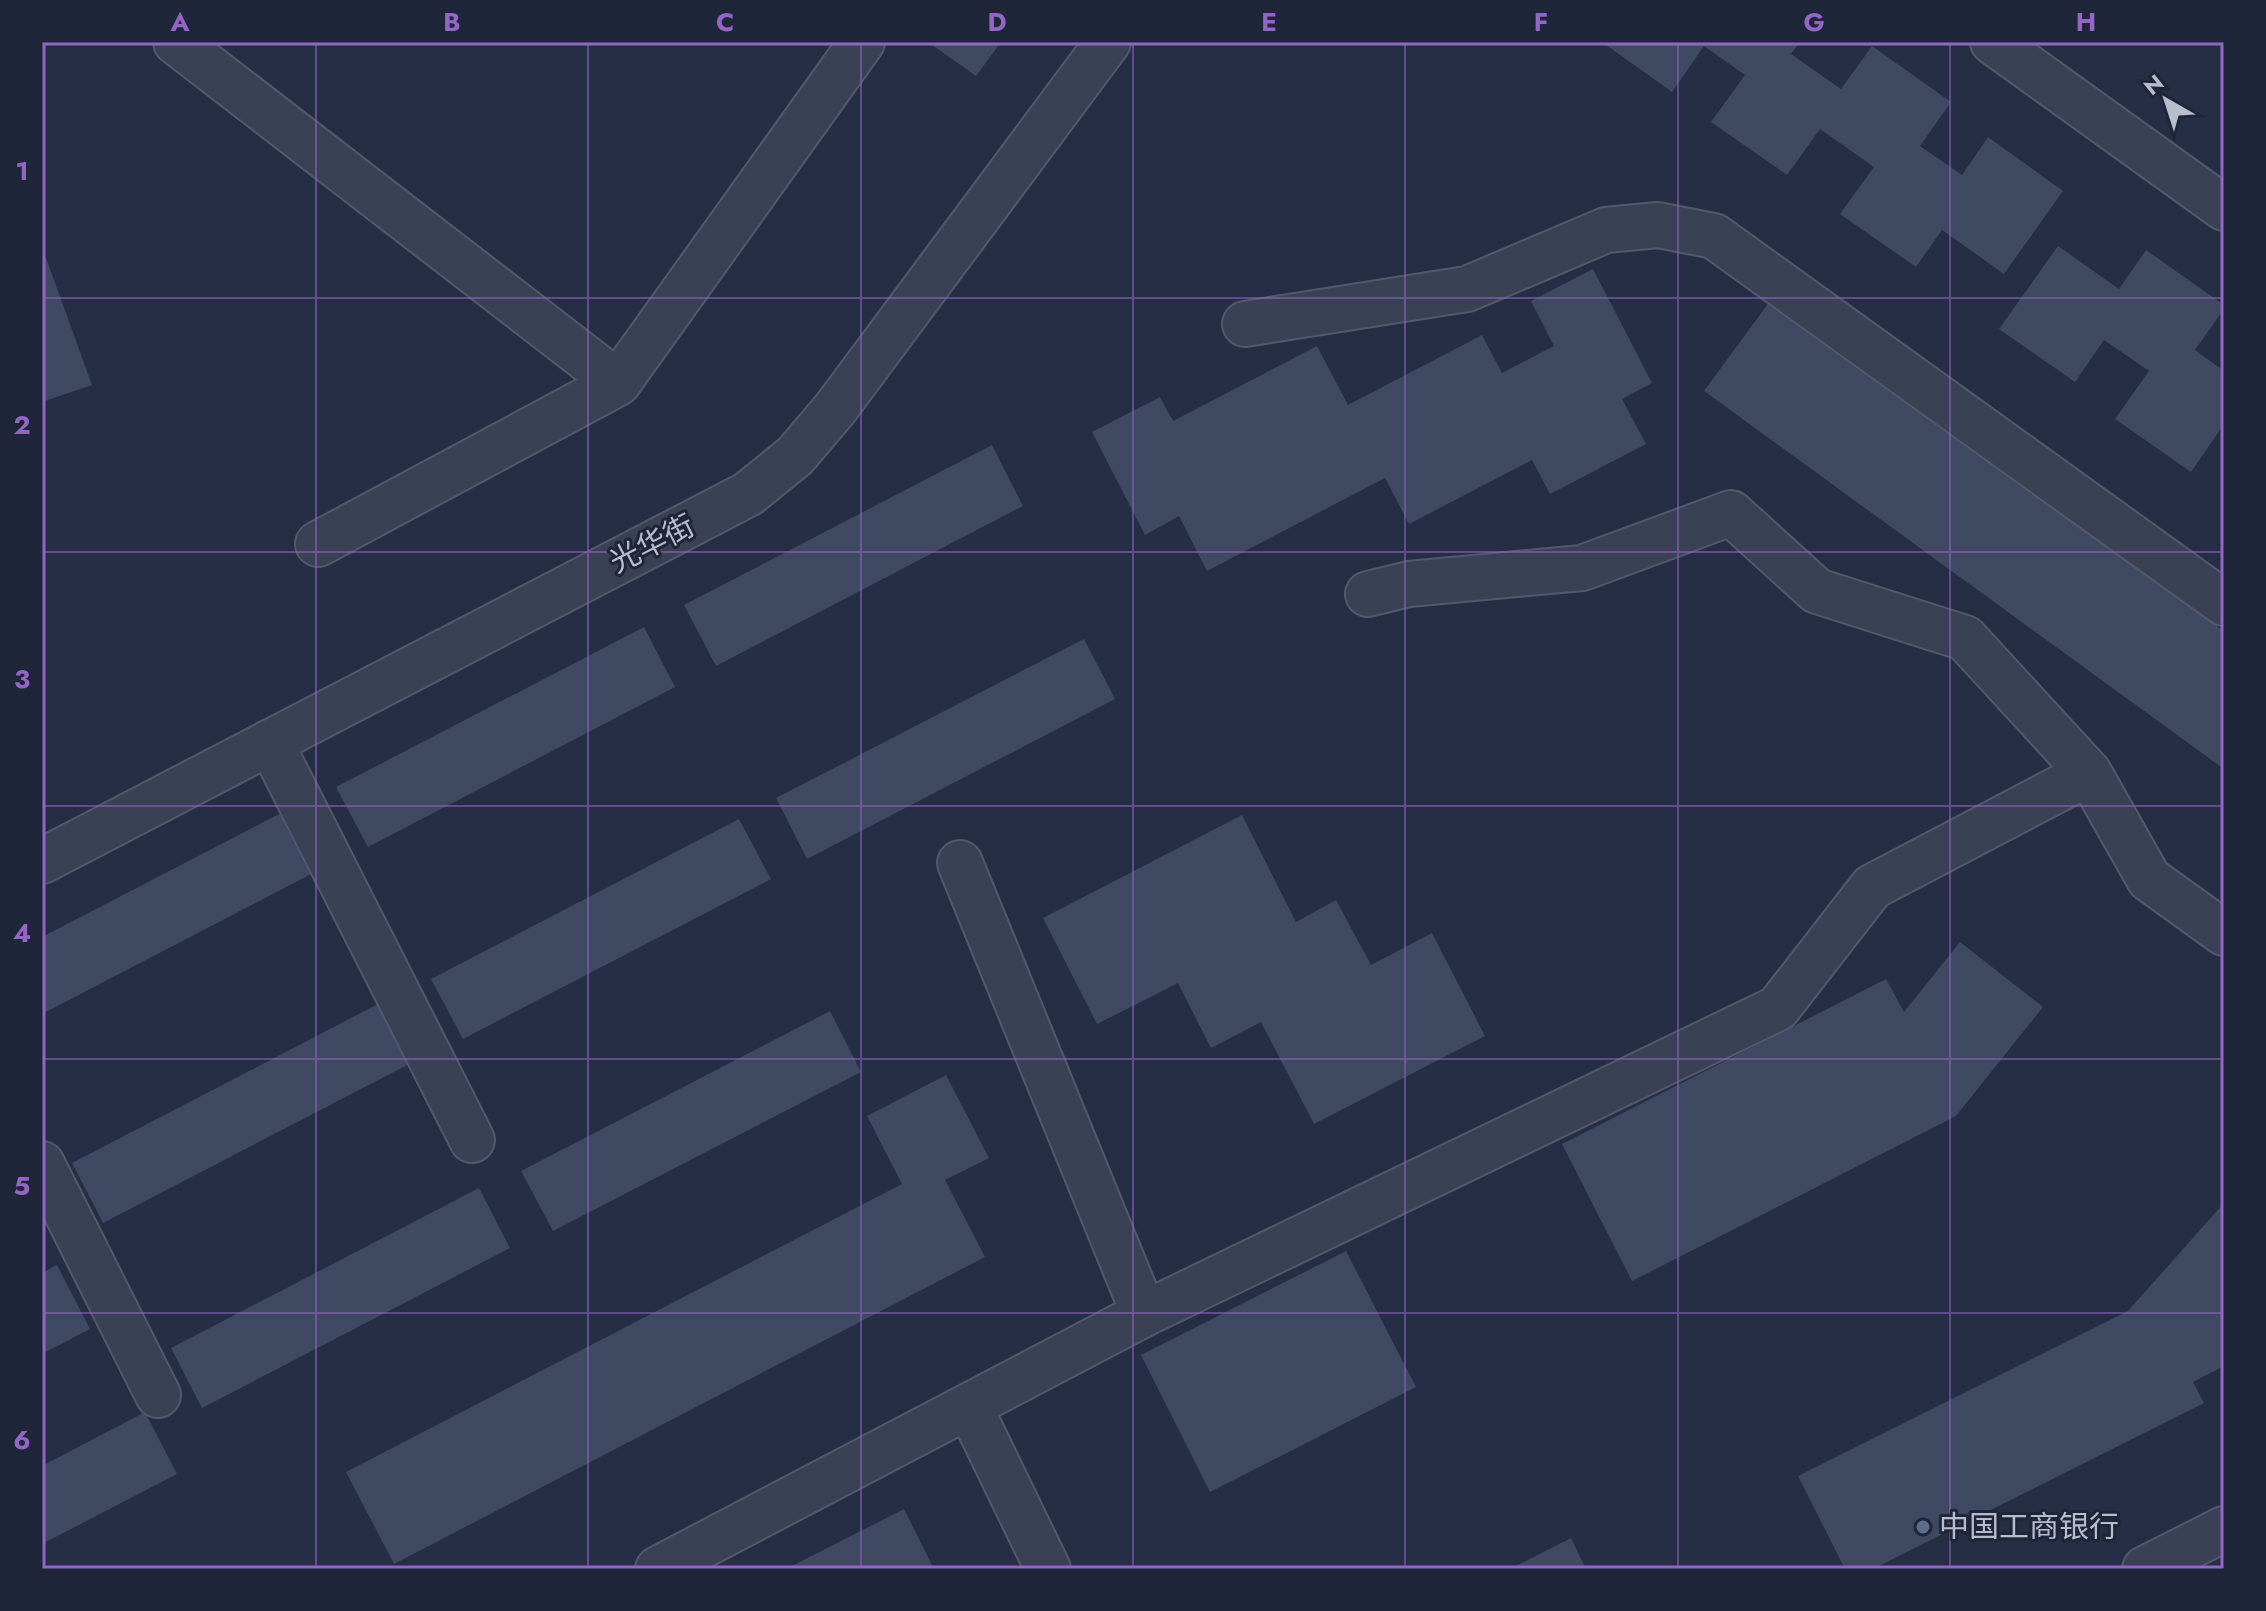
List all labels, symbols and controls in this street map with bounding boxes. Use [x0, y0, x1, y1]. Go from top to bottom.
text: A [169, 3, 190, 41]
text: B [443, 3, 461, 41]
text: C [716, 3, 734, 41]
text: D [987, 3, 1007, 41]
text: E [1261, 3, 1277, 41]
text: F [1534, 3, 1548, 41]
text: G [1803, 3, 1825, 41]
text: H [2076, 3, 2096, 41]
north arrow [2126, 60, 2206, 140]
text: N [2137, 67, 2170, 102]
text: 1 [15, 152, 29, 190]
text: 2 [13, 406, 31, 444]
street label: 光华街 [602, 504, 702, 583]
text: 3 [14, 660, 30, 698]
text: 4 [13, 914, 31, 952]
text: 5 [14, 1167, 30, 1205]
text: 6 [13, 1421, 31, 1459]
place label: 中国工商银行 [1939, 1505, 2119, 1548]
marker: 中国工商银行 [1914, 1518, 1932, 1536]

